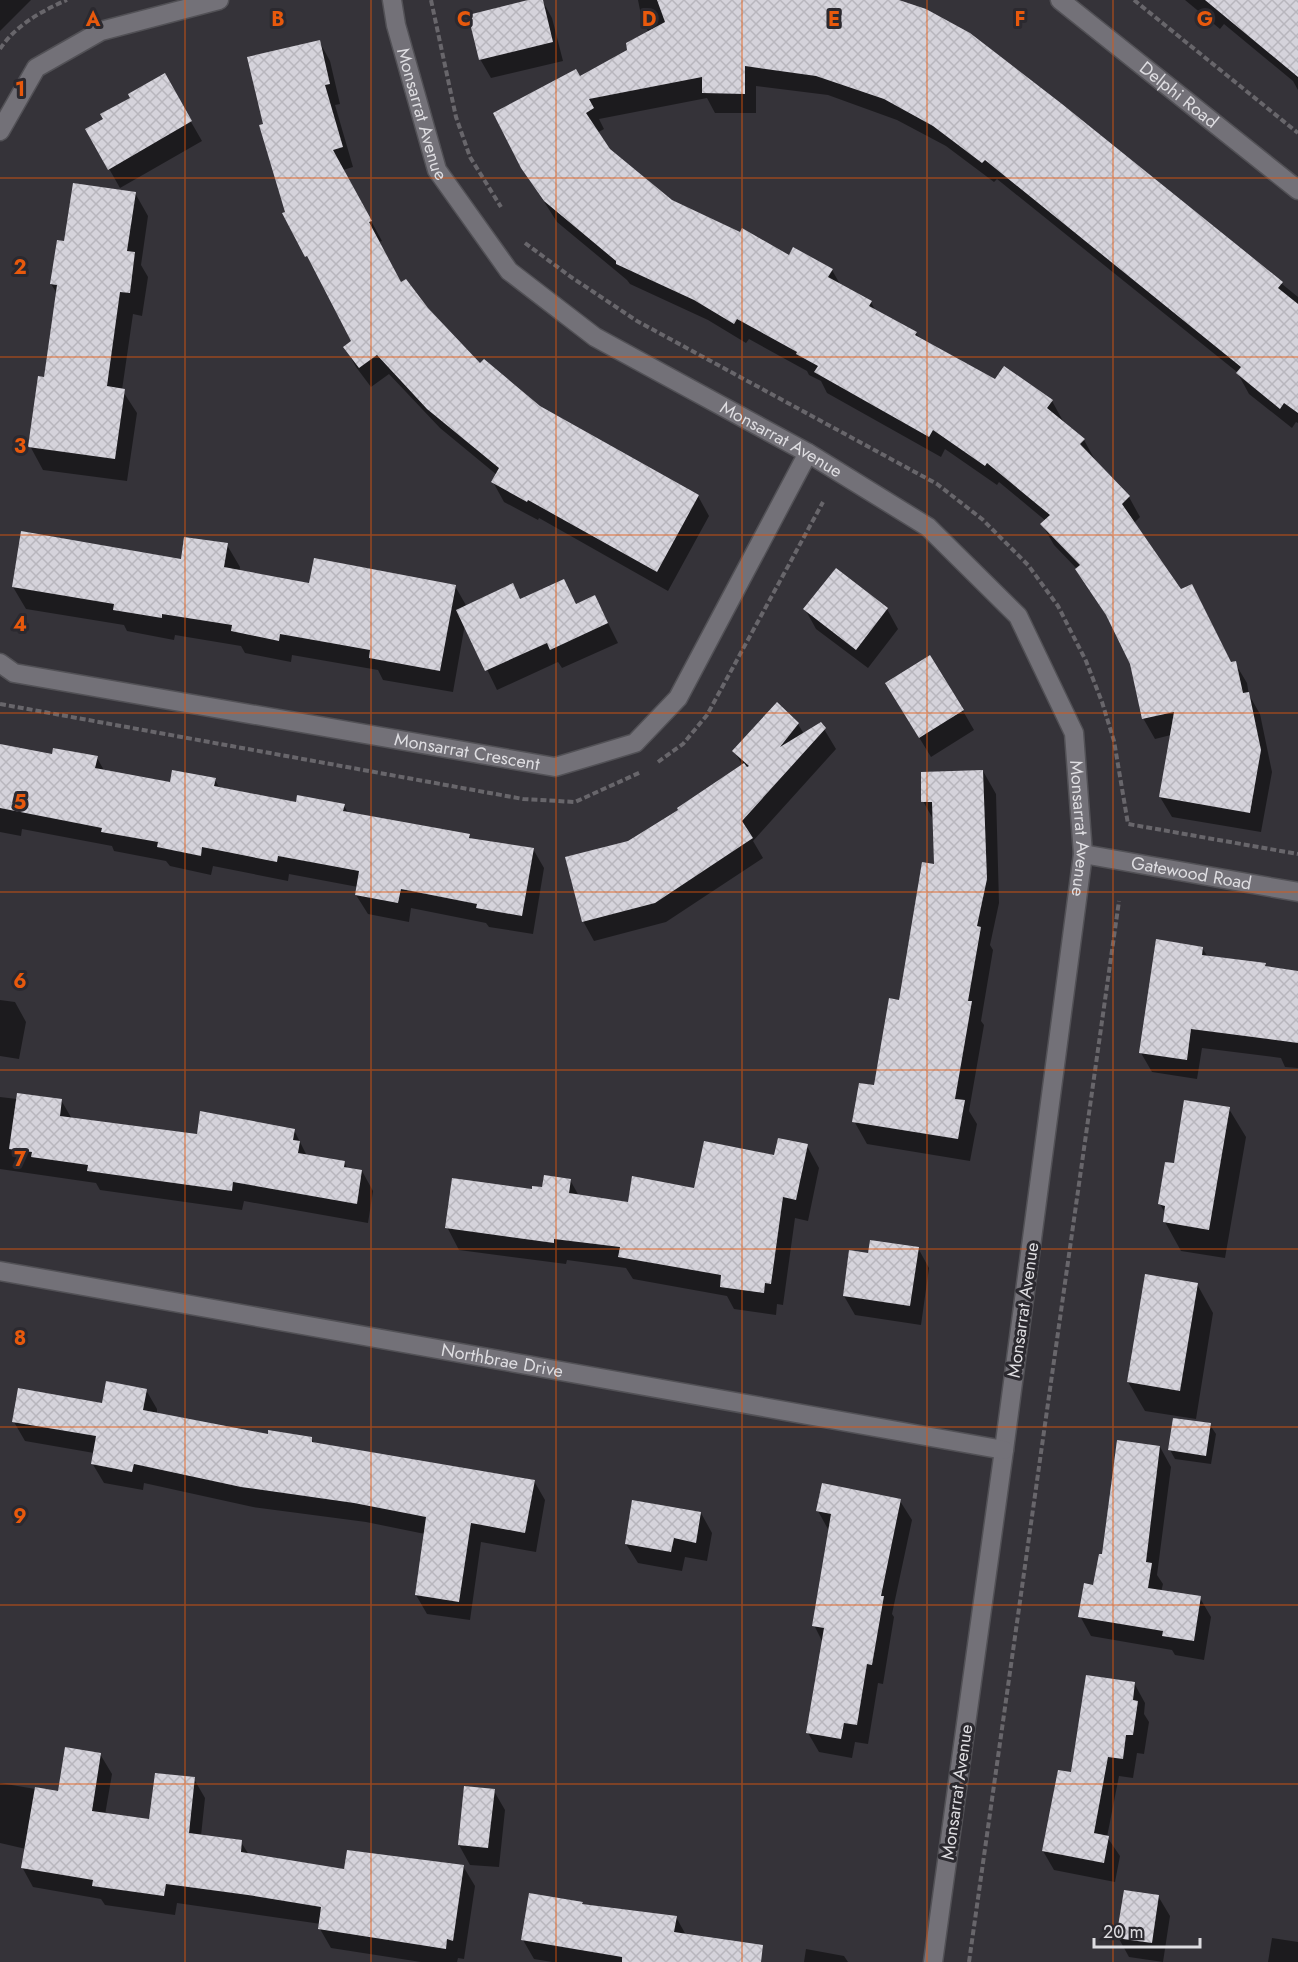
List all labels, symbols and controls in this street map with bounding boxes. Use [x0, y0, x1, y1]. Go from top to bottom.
text: A [85, 5, 101, 34]
text: B [271, 5, 285, 34]
text: C [457, 5, 471, 34]
text: D [642, 5, 656, 34]
text: E [828, 5, 840, 34]
text: F [1014, 5, 1026, 34]
text: G [1197, 5, 1213, 34]
street label: Monsarrat Avenue [390, 45, 454, 186]
street label: Delphi Road [1134, 55, 1224, 134]
text: 1 [15, 75, 25, 104]
text: 2 [13, 253, 27, 282]
street label: Monsarrat Avenue [715, 395, 847, 484]
text: 3 [14, 432, 26, 461]
text: 4 [13, 610, 27, 639]
street label: Monsarrat Crescent [392, 726, 542, 777]
street label: Monsarrat Avenue [1063, 759, 1096, 898]
text: 5 [14, 788, 27, 817]
street label: Gatewood Road [1129, 850, 1254, 897]
text: 6 [13, 967, 27, 996]
text: 7 [14, 1145, 27, 1174]
street label: Monsarrat Avenue [1001, 1241, 1045, 1379]
text: 8 [14, 1324, 26, 1353]
street label: Northbrae Drive [439, 1337, 565, 1384]
text: 9 [13, 1502, 27, 1531]
street label: Monsarrat Avenue [935, 1723, 979, 1861]
scale bar [1094, 1911, 1200, 1949]
text: 20 m [1103, 1919, 1143, 1945]

